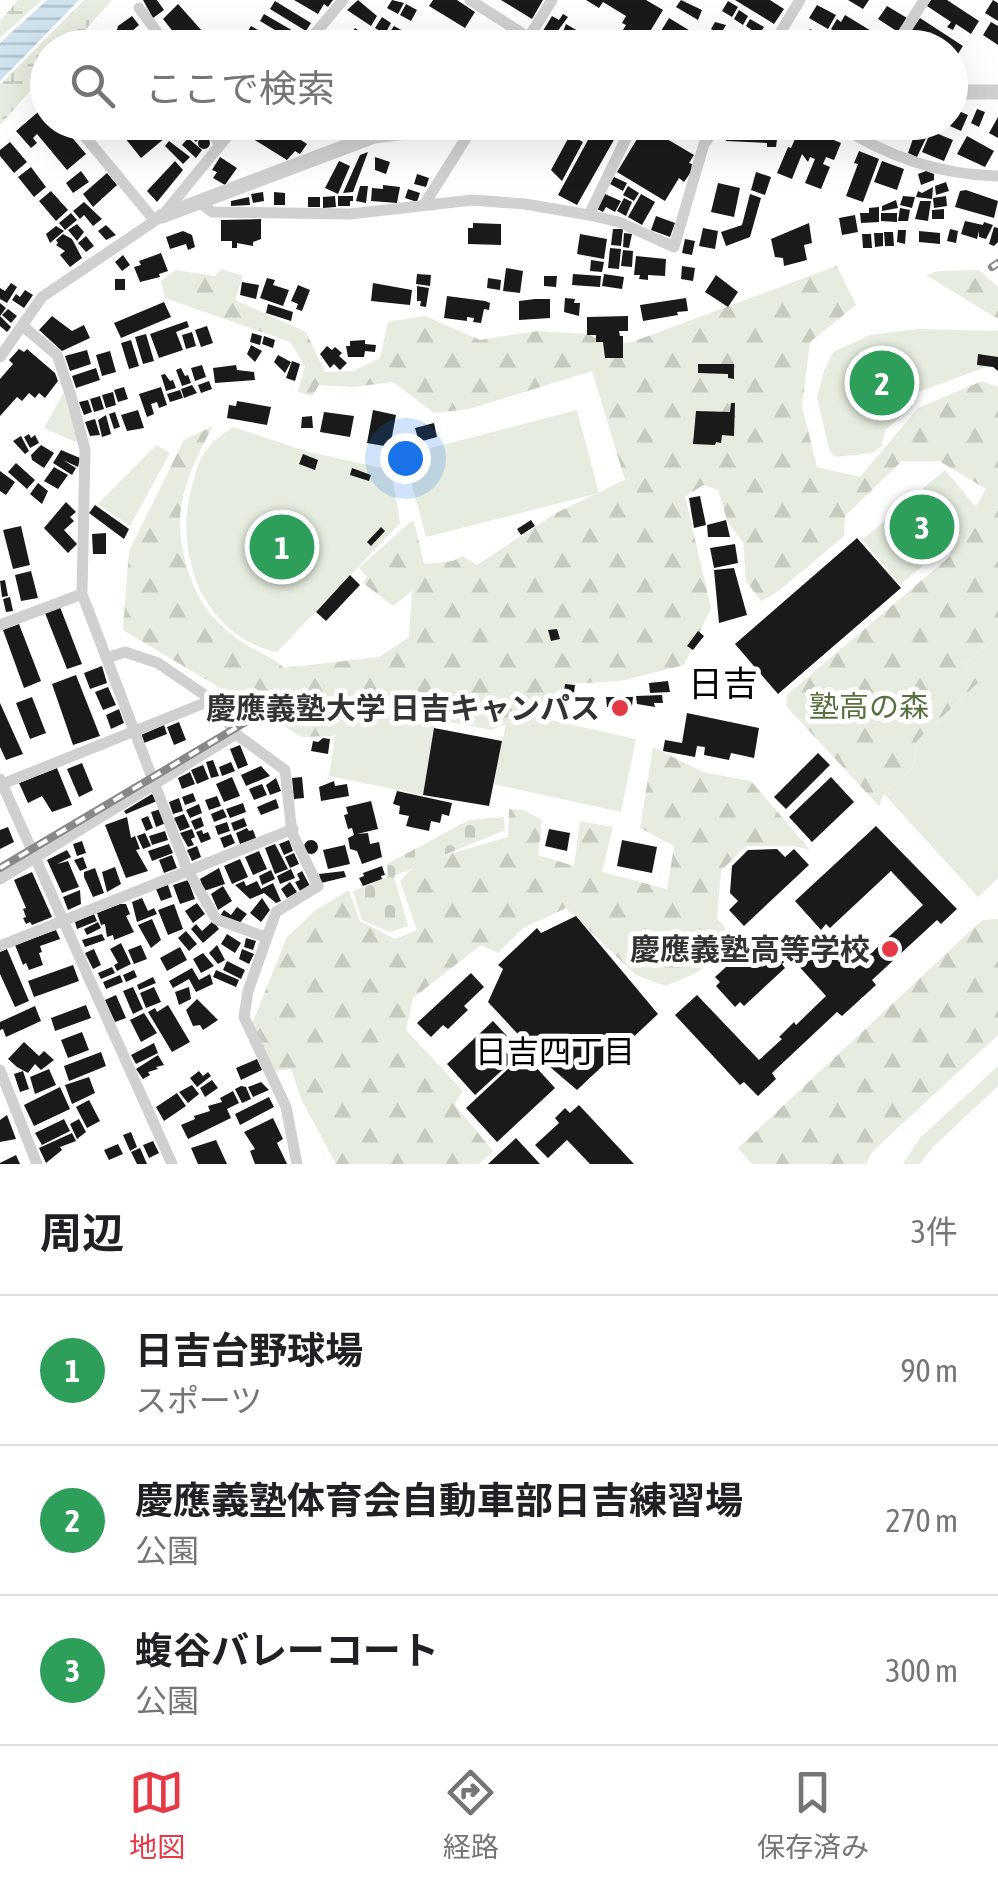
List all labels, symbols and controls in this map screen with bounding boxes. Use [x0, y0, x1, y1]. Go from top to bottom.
search box [30, 30, 968, 140]
icon: search [65, 58, 120, 113]
text: ここで検索 [145, 67, 335, 110]
pin: 2 [850, 346, 914, 420]
your location [380, 433, 431, 484]
pin: 3 [890, 490, 954, 564]
pin: 1 [250, 510, 314, 584]
district label: 日吉 [688, 663, 758, 703]
park label: 塾高の森 [809, 689, 929, 723]
place label: 慶應義塾大学 日吉キャンパス [206, 691, 600, 725]
marker: 慶應義塾大学 日吉キャンパス [609, 697, 631, 719]
place label: 慶應義塾高等学校 [630, 932, 870, 966]
marker: 慶應義塾高等学校 [879, 938, 901, 960]
district label: 日吉四丁目 [475, 1033, 635, 1070]
text: 周辺 [40, 1209, 124, 1257]
text: 3件 [911, 1213, 958, 1250]
text: 日吉台野球場 [135, 1329, 363, 1372]
text: 1 [65, 1352, 80, 1389]
text: 90 m [900, 1352, 958, 1389]
text: スポーツ [135, 1382, 262, 1419]
text: 慶應義塾体育会自動車部日吉練習場 [135, 1479, 743, 1522]
text: 2 [65, 1502, 80, 1539]
text: 270 m [885, 1502, 958, 1539]
text: 公園 [135, 1532, 199, 1569]
text: 蝮谷バレーコート [135, 1629, 439, 1672]
text: 3 [65, 1652, 80, 1689]
text: 300 m [885, 1652, 958, 1689]
text: 公園 [135, 1682, 199, 1719]
tab: 地図 [129, 1765, 185, 1865]
tab: 経路 [443, 1765, 499, 1865]
tab: 保存済み [757, 1765, 869, 1865]

